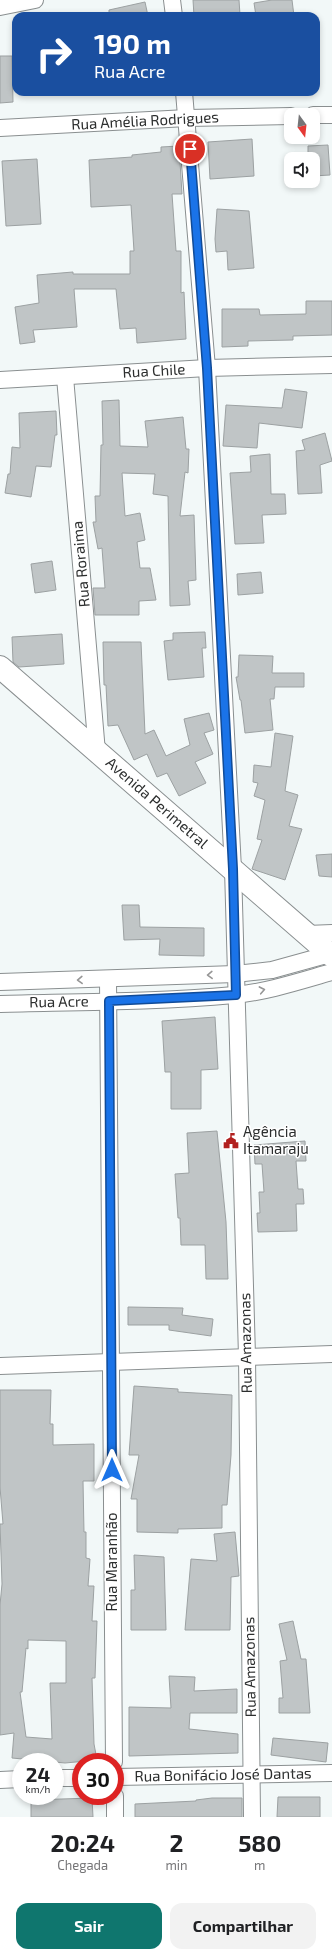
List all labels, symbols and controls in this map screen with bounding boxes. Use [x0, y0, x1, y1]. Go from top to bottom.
text: 190 m [94, 26, 171, 60]
icon: right [28, 28, 80, 80]
text: Rua Acre [94, 60, 166, 82]
street label: Rua Amélia Rodrigues [71, 107, 219, 133]
north arrow [284, 108, 320, 144]
map controls [284, 108, 320, 188]
pin [173, 132, 207, 166]
icon: arrive [179, 138, 201, 160]
button: sound [284, 152, 320, 188]
street label: Rua Chile [122, 359, 186, 381]
street label: Rua Roraima [67, 520, 93, 608]
street label: Avenida Perimetral [103, 753, 213, 852]
one-way arrow [207, 970, 213, 979]
one-way arrow [77, 975, 83, 984]
one-way arrow [259, 986, 265, 994]
street label: Rua Acre [29, 991, 89, 1011]
place label: Agência Itamaraju [243, 1122, 309, 1158]
public building icon: Agência Itamaraju [222, 1132, 240, 1150]
street label: Rua Amazonas [235, 1293, 255, 1393]
position arrow [91, 1449, 133, 1491]
street label: Rua Maranhão [102, 1512, 120, 1612]
street label: Rua Amazonas [239, 1617, 259, 1717]
speed limit sign: 30 [72, 1753, 124, 1805]
text: 24 [26, 1762, 50, 1786]
street label: Rua Bonifácio José Dantas [134, 1763, 312, 1785]
text: km/h [26, 1783, 50, 1795]
text: 20:24 [50, 1828, 115, 1857]
text: 2 [170, 1828, 184, 1857]
text: 580 [238, 1828, 281, 1857]
text: Chegada [57, 1857, 108, 1873]
text: min [165, 1857, 188, 1873]
text: m [254, 1857, 266, 1873]
button: Sair [16, 1903, 162, 1949]
button: Compartilhar [170, 1903, 316, 1949]

